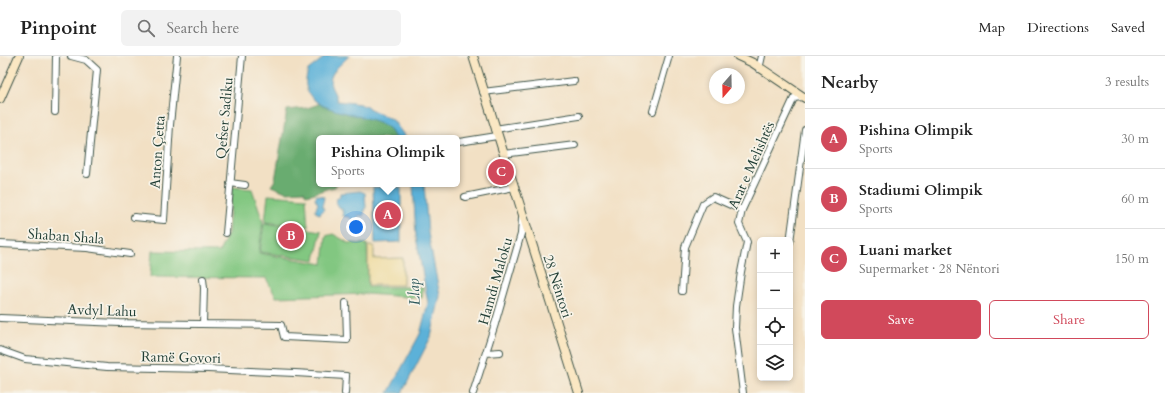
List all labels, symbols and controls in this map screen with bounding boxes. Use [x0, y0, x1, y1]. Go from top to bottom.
search box [121, 10, 401, 46]
text: Pinpoint [20, 15, 97, 41]
icon: search [135, 17, 157, 39]
text: Search here [167, 18, 239, 38]
text: Map [979, 18, 1005, 37]
text: Directions [1027, 18, 1089, 37]
text: Saved [1111, 18, 1145, 37]
north arrow [709, 68, 745, 104]
text: Nearby [821, 71, 878, 94]
text: 3 results [1105, 73, 1149, 91]
street label: Qefser Sadiku [211, 76, 238, 160]
street label: Anton Çetta [145, 115, 170, 189]
street label: Arat e Melishtës [724, 118, 779, 212]
text: Pishina Olimpik [859, 120, 973, 140]
text: A [829, 130, 839, 148]
text: 30 m [1121, 130, 1149, 148]
popup [316, 135, 460, 187]
text: Sports [859, 140, 893, 158]
text: Pishina Olimpik [331, 142, 445, 162]
pin: C [488, 157, 514, 187]
text: Sports [331, 162, 365, 180]
text: Stadiumi Olimpik [859, 180, 983, 200]
text: B [829, 190, 839, 208]
text: 60 m [1121, 190, 1149, 208]
pin: A [375, 200, 401, 230]
text: Sports [859, 200, 893, 218]
your location [346, 217, 366, 237]
pin: B [278, 221, 304, 251]
street label: Shaban Shala [27, 224, 105, 249]
street label: Hamdi Maloku [474, 235, 517, 327]
map controls [757, 237, 793, 381]
button: + [757, 237, 793, 273]
text: Luani market [859, 240, 952, 260]
text: C [829, 250, 839, 268]
text: 150 m [1115, 250, 1149, 268]
street label: 28 Nëntori [538, 252, 577, 320]
text: Supermarket · 28 Nëntori [859, 260, 1000, 278]
button: − [757, 273, 793, 309]
water label: Llap [403, 278, 425, 306]
street label: Avdyl Lahu [67, 300, 137, 321]
button: Save [821, 300, 981, 339]
button: Share [989, 300, 1149, 339]
button: locate [757, 309, 793, 345]
button: layers [757, 345, 793, 381]
street label: Ramë Govori [141, 347, 221, 368]

